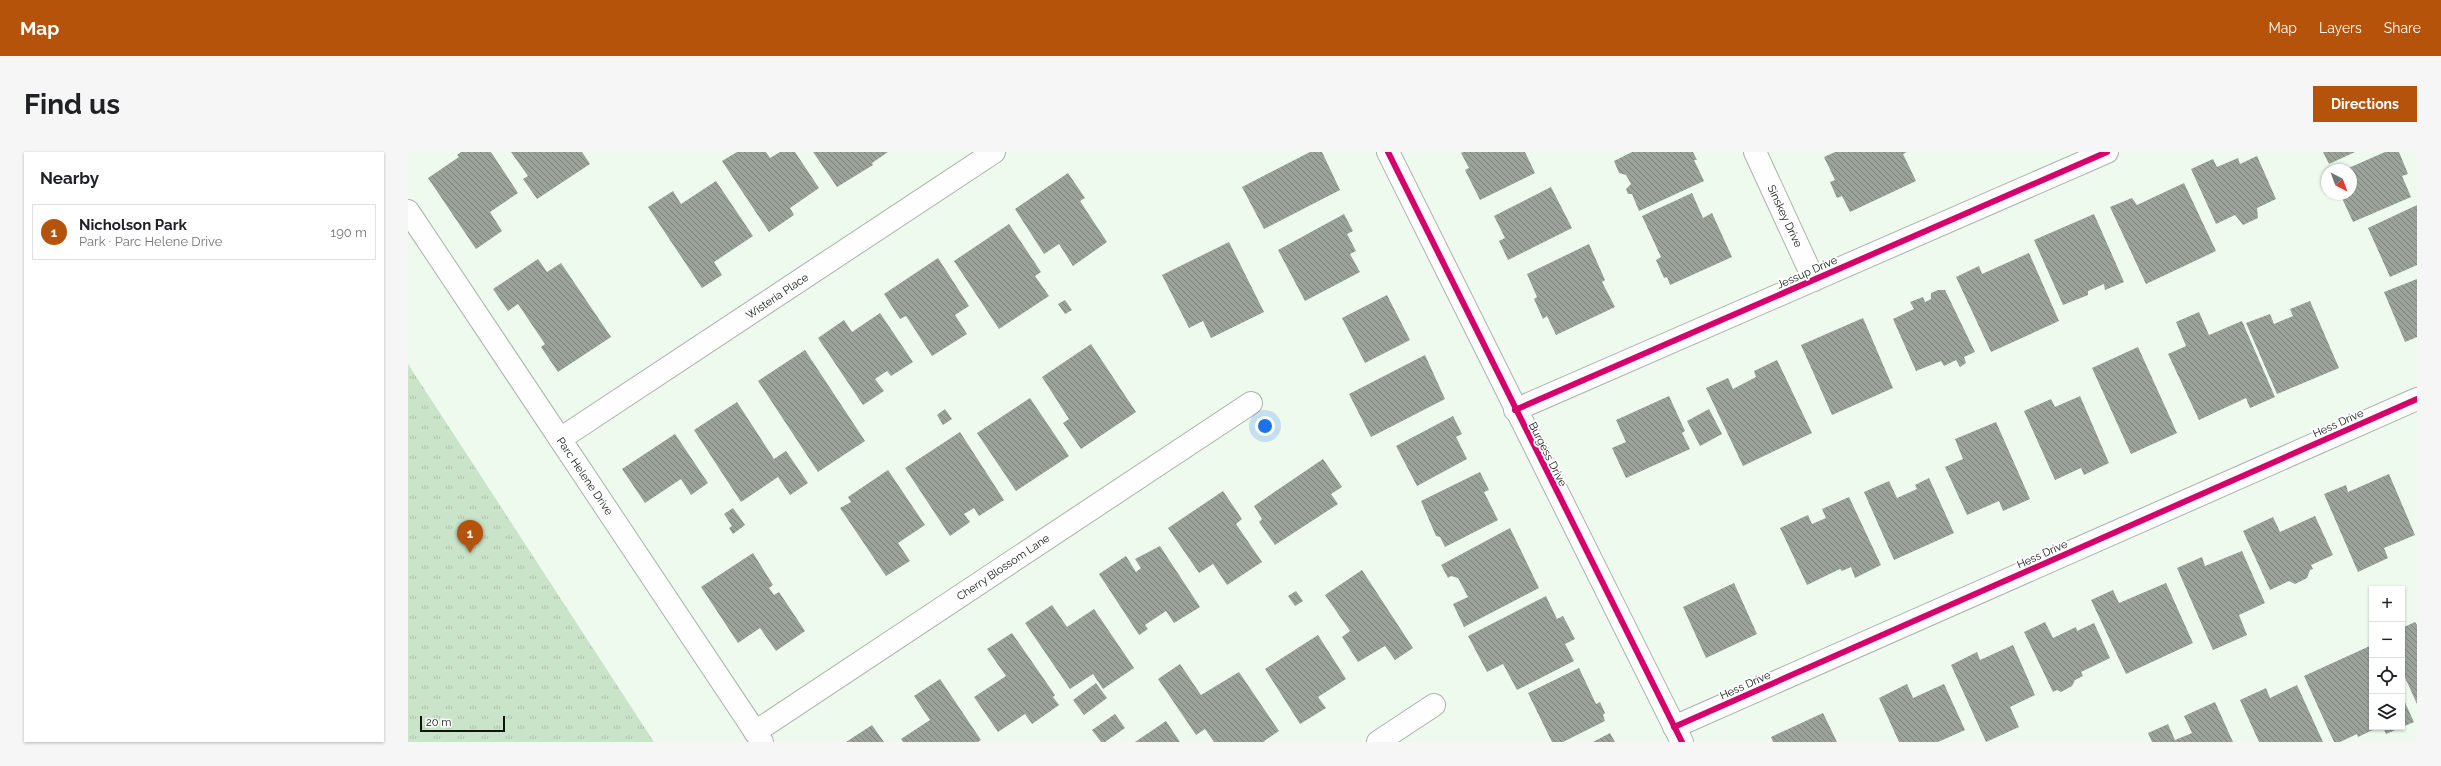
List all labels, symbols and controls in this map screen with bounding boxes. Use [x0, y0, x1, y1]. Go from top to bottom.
text: Map [20, 17, 59, 39]
text: Map [2269, 20, 2297, 36]
text: Layers [2319, 20, 2362, 36]
text: Share [2384, 20, 2421, 36]
button: Directions [2313, 86, 2417, 122]
text: Find us [24, 88, 120, 121]
north arrow [2321, 164, 2357, 200]
text: Nearby [40, 168, 99, 188]
street label: Sinskey Drive [1764, 183, 1805, 250]
text: Nicholson Park [79, 216, 187, 234]
text: 1 [51, 225, 57, 240]
text: 190 m [331, 225, 367, 240]
text: Park · Parc Helene Drive [79, 234, 222, 249]
street label: Jessup Drive [1775, 253, 1840, 292]
street label: Wisteria Place [744, 270, 811, 322]
street label: Hess Drive [2311, 406, 2366, 440]
your location [1255, 416, 1275, 436]
street label: Burgess Drive [1526, 420, 1570, 489]
street label: Parc Helene Drive [554, 435, 616, 518]
pin: 1 [457, 520, 483, 553]
street label: Cherry Blossom Lane [955, 531, 1052, 603]
street label: Hess Drive [2015, 537, 2070, 571]
map controls [2369, 586, 2405, 730]
button: + [2369, 586, 2405, 622]
button: − [2369, 622, 2405, 658]
button: locate [2369, 658, 2405, 694]
street label: Hess Drive [1718, 668, 1773, 702]
button: layers [2369, 694, 2405, 730]
scale bar [420, 714, 505, 733]
text: 20 m [426, 716, 451, 729]

